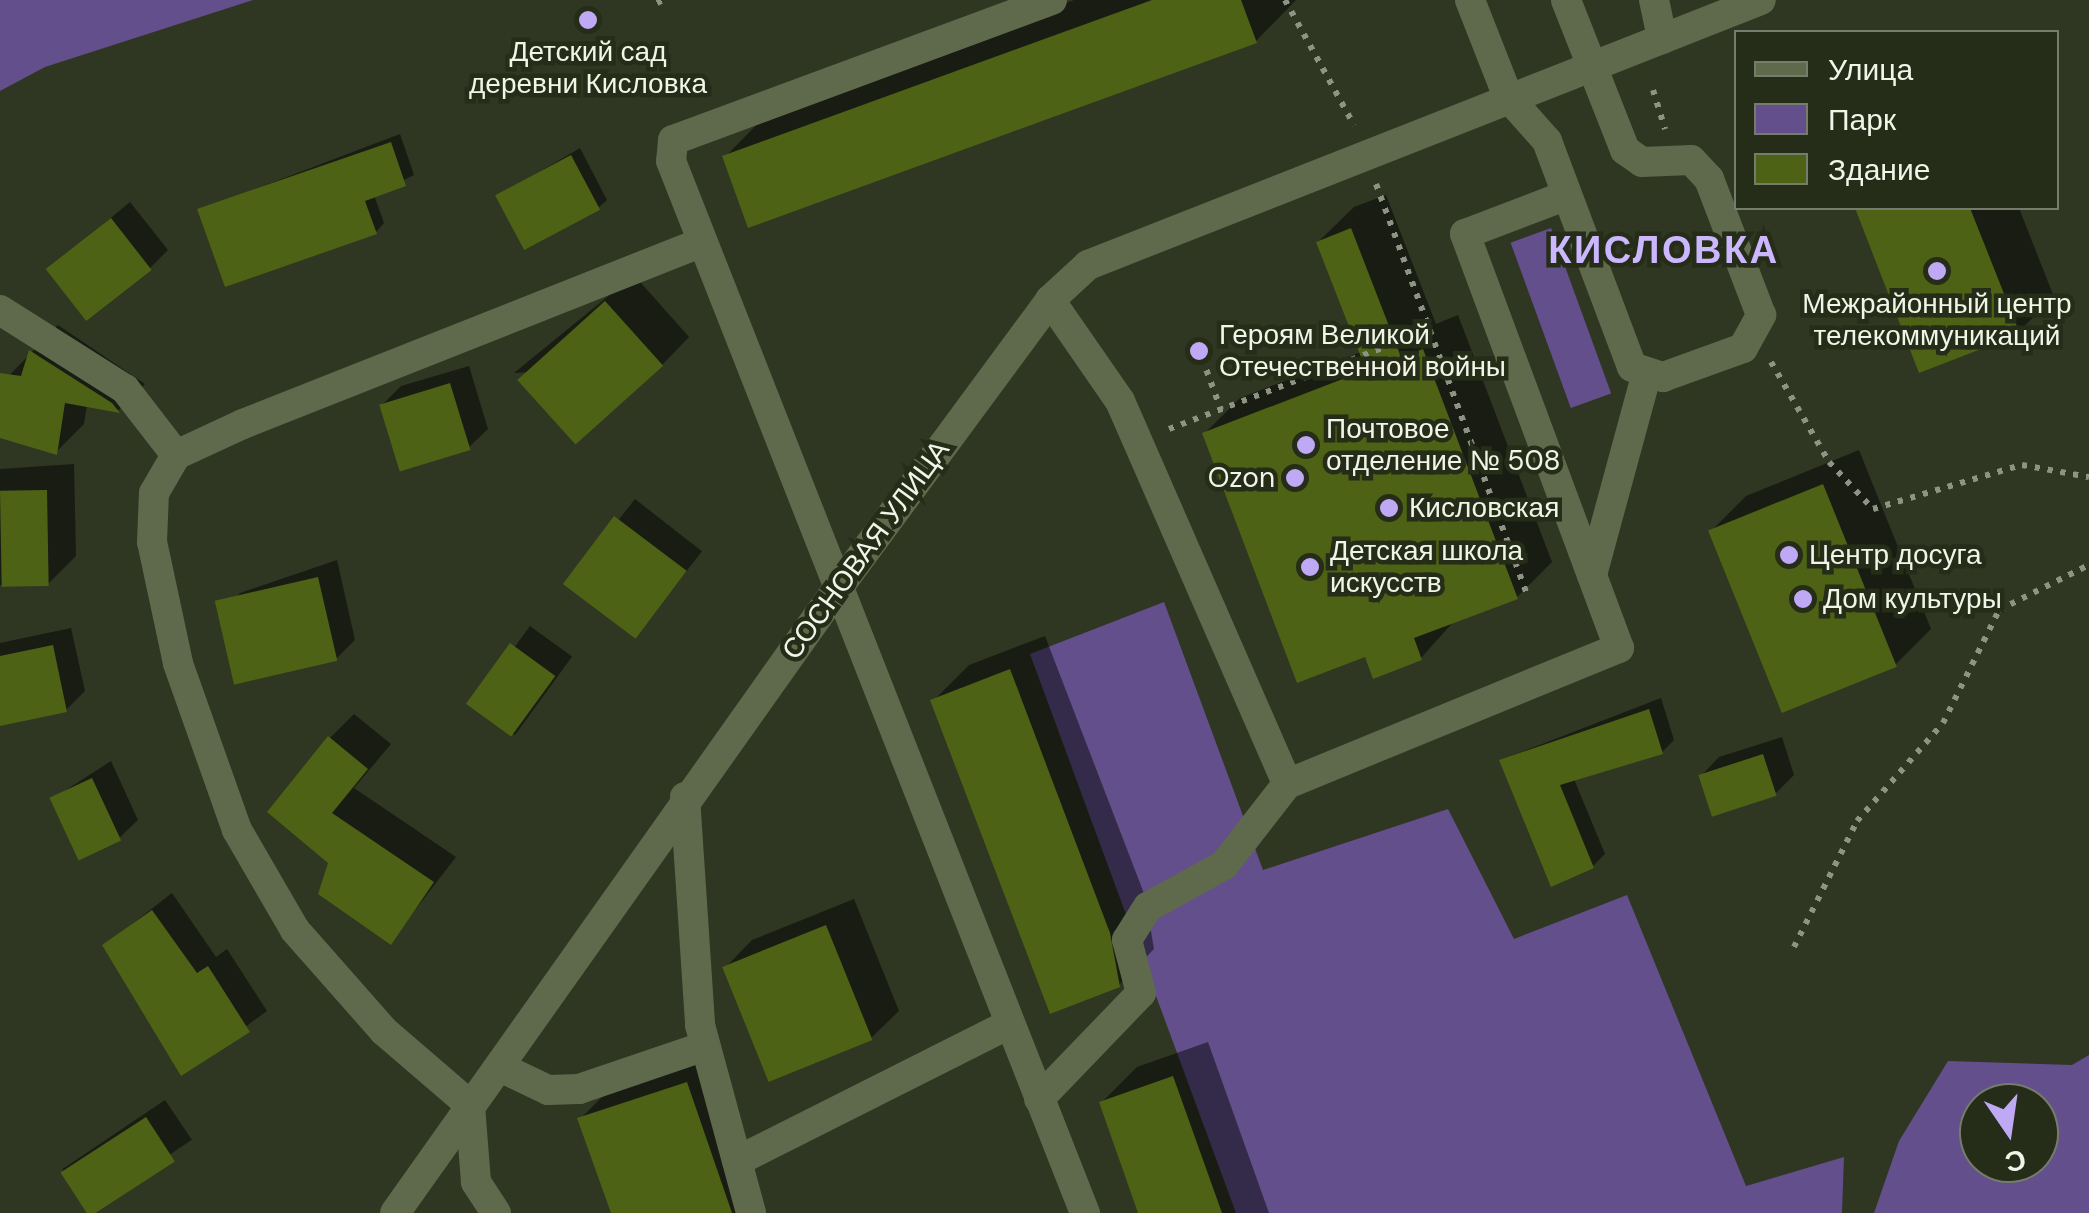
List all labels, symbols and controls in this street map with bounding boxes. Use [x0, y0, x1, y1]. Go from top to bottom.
marker: Детский сад деревни Кисловка [577, 9, 599, 31]
legend [1734, 30, 2059, 210]
place label: Детский сад деревни Кисловка [469, 35, 707, 101]
text: Улица [1828, 50, 1913, 89]
text: Парк [1828, 100, 1896, 139]
text: Здание [1828, 150, 1930, 189]
district label: КИСЛОВКА [1548, 228, 1780, 274]
marker: Межрайонный центр телекоммуникаций [1926, 260, 1948, 282]
place label: Межрайонный центр телекоммуникаций [1802, 287, 2072, 353]
place label: Героям Великой Отечественной войны [1219, 318, 1506, 384]
marker: Героям Великой Отечественной войны [1188, 340, 1210, 362]
place label: Почтовое отделение № 508 [1326, 412, 1561, 478]
street label: СОСНОВАЯ УЛИЦА [775, 434, 957, 666]
marker: Почтовое отделение № 508 [1295, 434, 1317, 456]
place label: Ozon [1208, 461, 1275, 495]
marker: Ozon [1284, 467, 1306, 489]
place label: Кисловская [1409, 491, 1559, 525]
marker: Кисловская [1378, 497, 1400, 519]
place label: Детская школа искусств [1330, 534, 1523, 600]
place label: Центр досуга [1809, 538, 1982, 572]
marker: Центр досуга [1778, 544, 1800, 566]
marker: Детская школа искусств [1299, 556, 1321, 578]
place label: Дом культуры [1823, 582, 2002, 616]
marker: Дом культуры [1792, 588, 1814, 610]
north arrow [1959, 1083, 2059, 1183]
text: С [2001, 1140, 2029, 1181]

